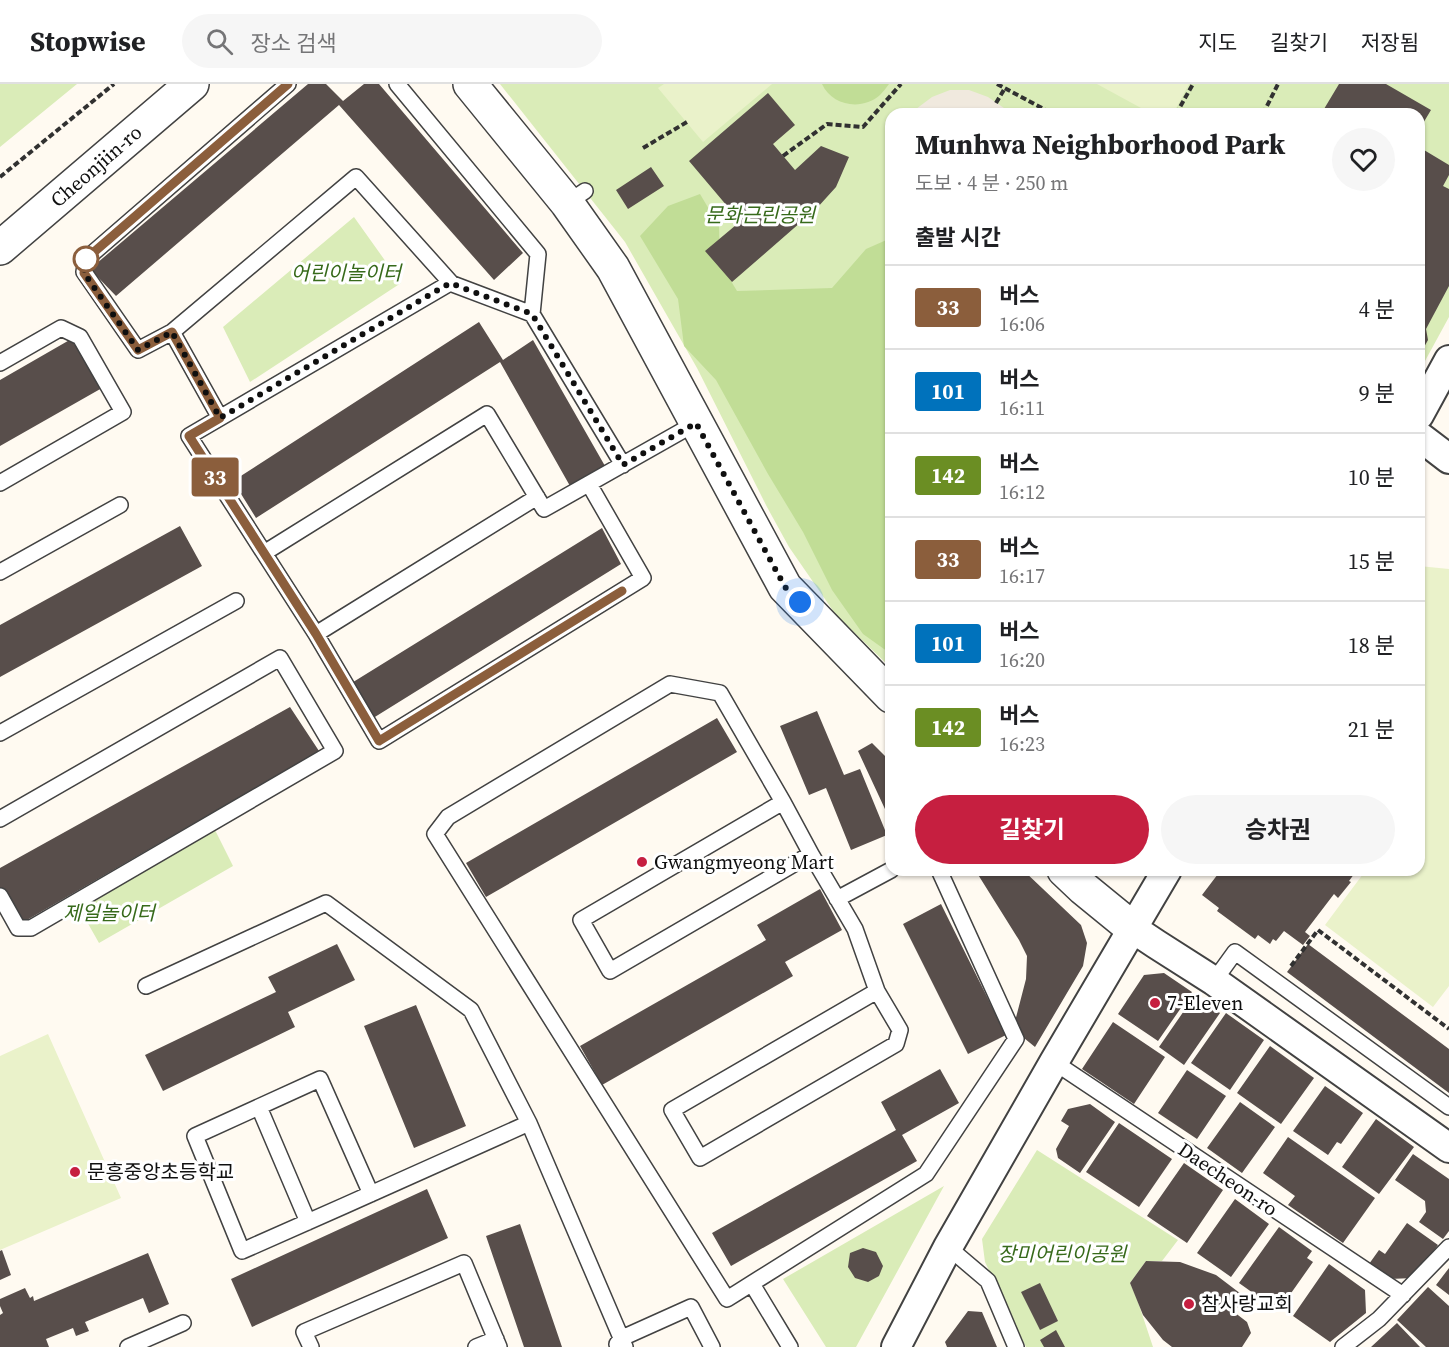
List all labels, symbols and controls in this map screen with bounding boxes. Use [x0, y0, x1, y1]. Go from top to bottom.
search box [182, 14, 602, 68]
text: Stopwise [30, 22, 146, 60]
icon: search [203, 25, 236, 58]
text: 장소 검색 [251, 28, 337, 58]
text: 지도 [1198, 28, 1237, 57]
text: 길찾기 [1270, 28, 1328, 57]
text: 저장됨 [1361, 28, 1419, 57]
street label: Cheonjiin-ro [44, 118, 148, 214]
text: Munhwa Neighborhood Park [915, 125, 1285, 163]
button: heart [1332, 128, 1395, 191]
text: 도보 · 4 분 · 250 m [915, 169, 1068, 197]
park label: 문화근린공원 [705, 201, 817, 229]
text: 출발 시간 [915, 222, 1001, 252]
unlabelled marker [73, 246, 99, 272]
park label: 어린이놀이터 [291, 259, 404, 287]
text: 버스 [999, 280, 1039, 310]
text: 33 [937, 293, 959, 322]
text: 4 분 [1359, 294, 1395, 324]
text: 16:06 [999, 310, 1045, 338]
text: 버스 [999, 364, 1039, 394]
text: 101 [931, 377, 965, 406]
text: 9 분 [1359, 378, 1395, 408]
text: 16:11 [999, 394, 1045, 422]
text: 버스 [999, 448, 1039, 478]
line badge: 33 [188, 458, 242, 496]
text: 142 [931, 461, 965, 490]
text: 10 분 [1348, 462, 1395, 492]
text: 33 [204, 463, 226, 492]
text: 16:12 [999, 478, 1045, 506]
text: 버스 [999, 532, 1039, 562]
text: 33 [937, 545, 959, 574]
text: 15 분 [1348, 546, 1395, 576]
text: 16:17 [999, 562, 1045, 590]
your location [785, 587, 815, 617]
text: 버스 [999, 616, 1039, 646]
text: 101 [931, 629, 965, 658]
text: 18 분 [1348, 630, 1395, 660]
text: 16:20 [999, 646, 1045, 674]
text: 버스 [999, 700, 1039, 730]
text: 142 [931, 713, 965, 742]
text: 21 분 [1348, 714, 1395, 744]
text: 16:23 [999, 730, 1045, 758]
button: 길찾기 [915, 795, 1149, 864]
button: 승차권 [1161, 795, 1395, 864]
place label: Gwangmyeong Mart [654, 848, 834, 876]
marker: Gwangmyeong Mart [635, 855, 649, 869]
park label: 제일놀이터 [63, 899, 158, 927]
place label: 7-Eleven [1167, 989, 1243, 1017]
marker: 7-Eleven [1148, 996, 1162, 1010]
street label: Daecheon-ro [1173, 1135, 1283, 1223]
place label: 문흥중앙초등학교 [87, 1158, 234, 1186]
marker: 문흥중앙초등학교 [68, 1165, 82, 1179]
park label: 장미어린이공원 [998, 1240, 1128, 1268]
place label: 참사랑교회 [1201, 1290, 1293, 1318]
marker: 참사랑교회 [1182, 1297, 1196, 1311]

